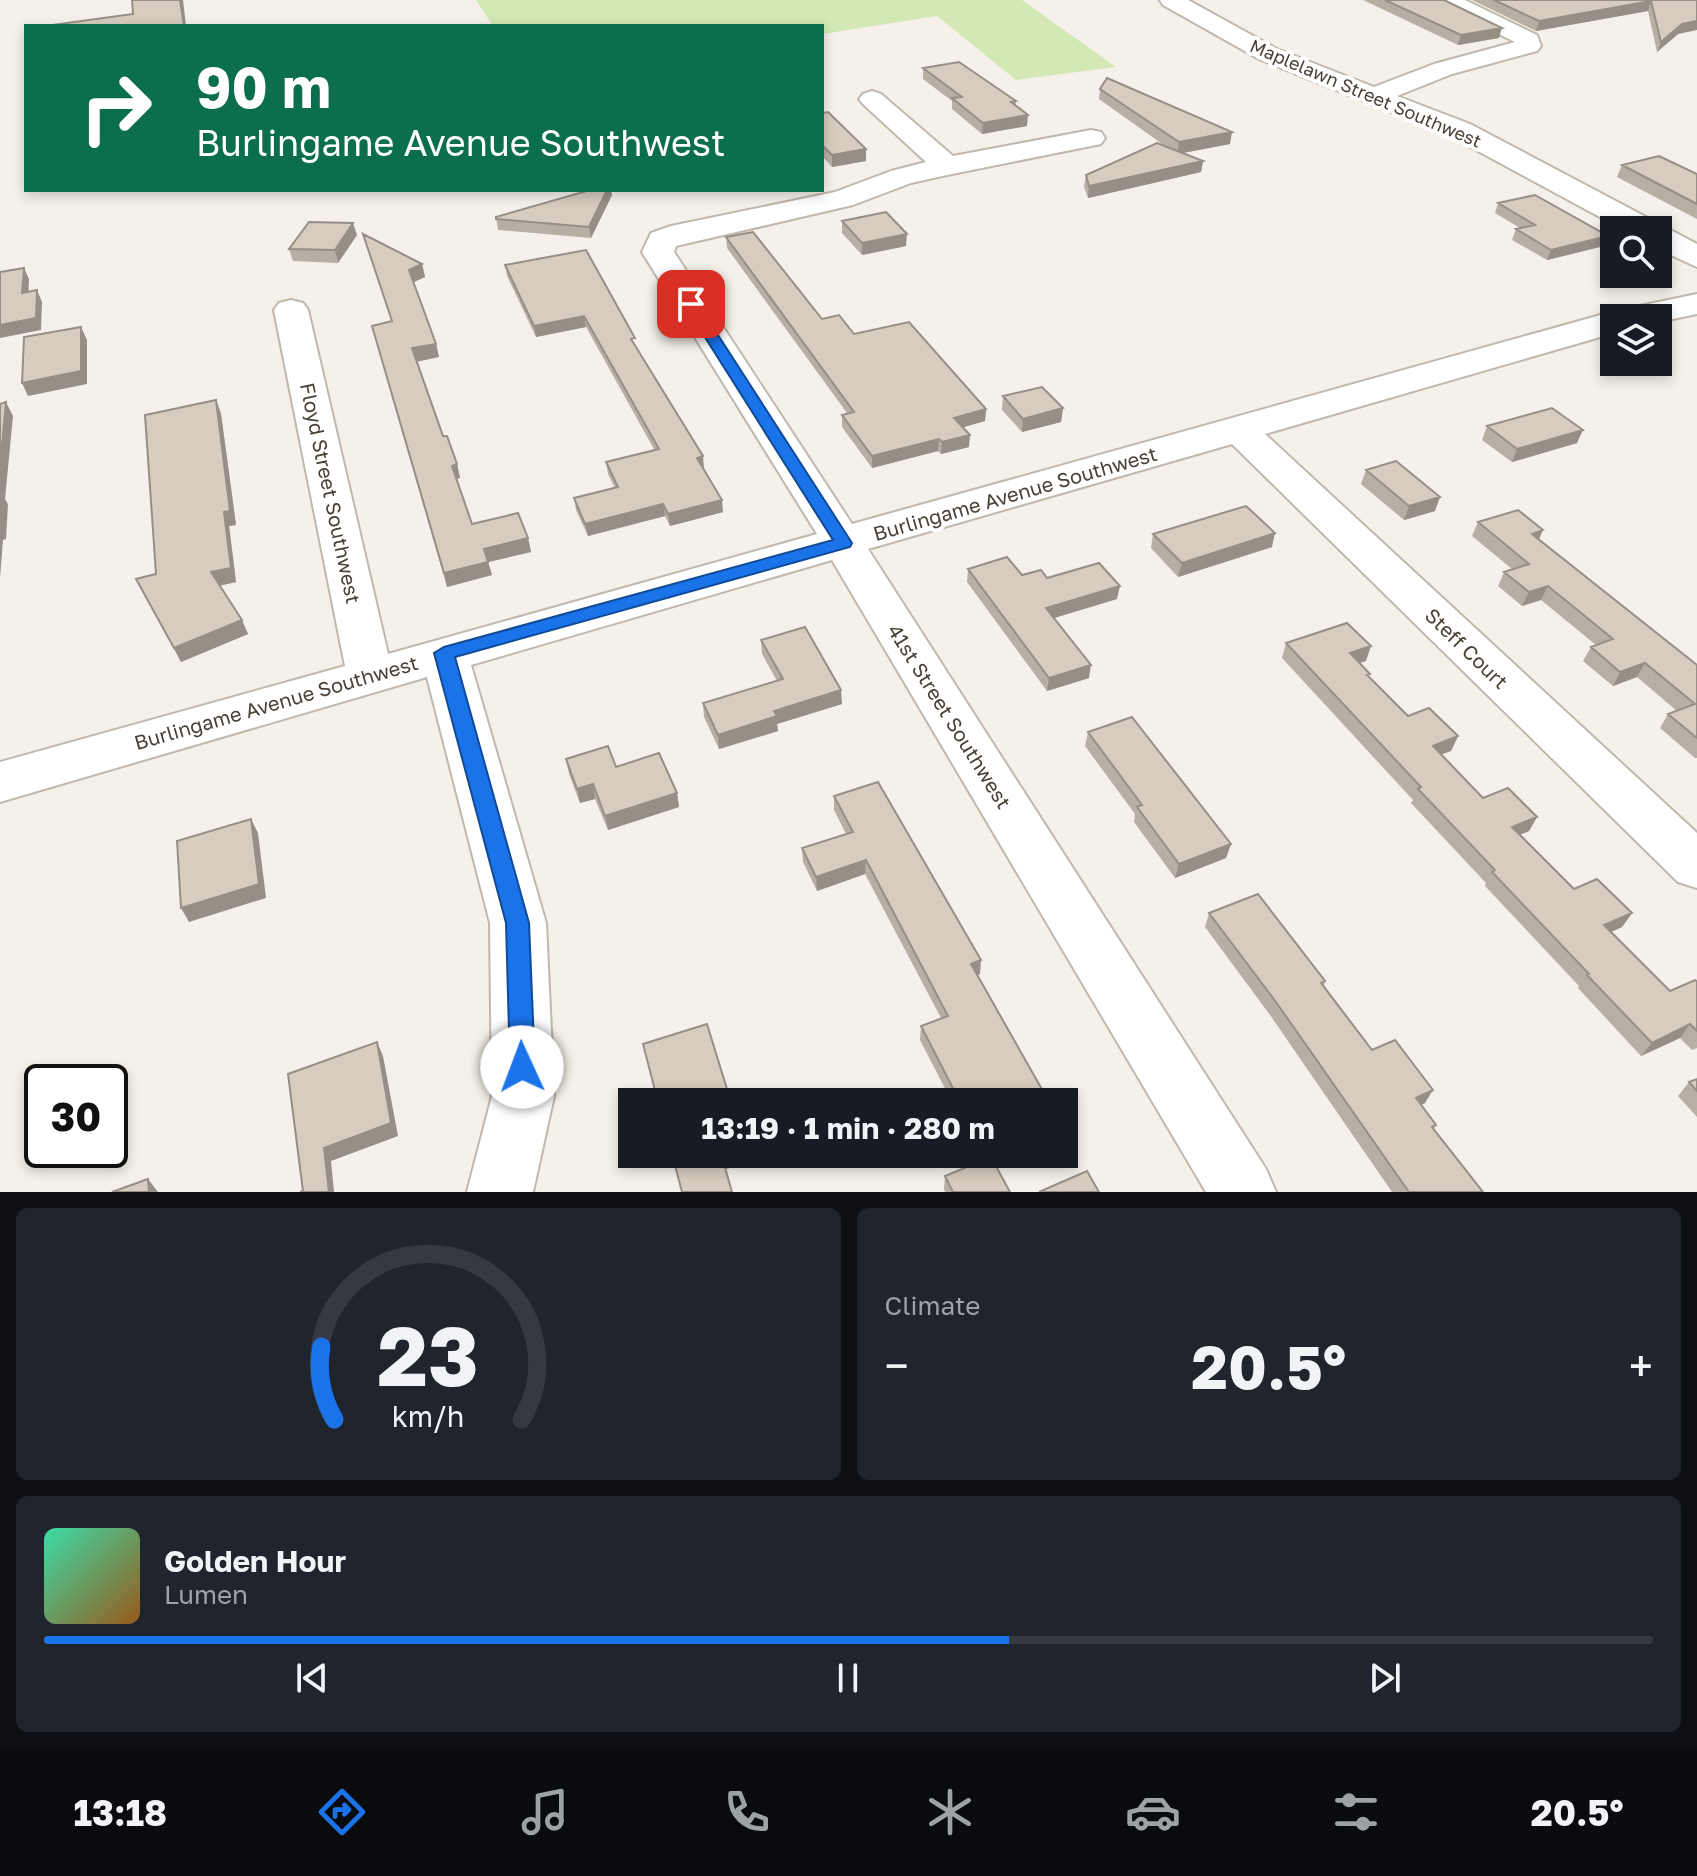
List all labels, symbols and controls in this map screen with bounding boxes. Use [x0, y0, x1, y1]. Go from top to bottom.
street label: Maplelawn Street Southwest [1247, 34, 1485, 152]
text: 90 m [196, 53, 331, 120]
icon: right [64, 56, 168, 160]
text: Burlingame Avenue Southwest [196, 121, 725, 164]
map controls [1600, 216, 1672, 376]
button: search [1600, 216, 1672, 288]
pin [657, 270, 725, 338]
icon: arrive [669, 282, 713, 326]
button: layers [1600, 304, 1672, 376]
street label: Floyd Street Southwest [296, 380, 366, 606]
street label: Burlingame Avenue Southwest [870, 441, 1160, 545]
street label: Steff Court [1421, 603, 1513, 693]
street label: 41st Street Southwest [883, 619, 1017, 813]
street label: Burlingame Avenue Southwest [131, 650, 421, 754]
position arrow [480, 1025, 564, 1109]
speed limit sign: 30 [24, 1064, 128, 1168]
text: 13:19 · 1 min · 280 m [701, 1110, 995, 1146]
text: Climate [885, 1290, 980, 1321]
text: 23 [378, 1304, 479, 1404]
text: 20.5° [1191, 1330, 1346, 1402]
text: − [885, 1339, 909, 1392]
text: + [1629, 1339, 1653, 1392]
text: km/h [392, 1399, 465, 1433]
text: Golden Hour [164, 1543, 346, 1579]
text: Lumen [164, 1579, 248, 1610]
icon: previous [290, 1656, 334, 1700]
icon: pause [826, 1656, 870, 1700]
icon: next [1363, 1656, 1407, 1700]
icon: directions [314, 1784, 370, 1840]
icon: music [517, 1784, 573, 1840]
icon: phone [719, 1784, 775, 1840]
icon: climate [922, 1784, 978, 1840]
icon: car [1125, 1784, 1181, 1840]
icon: filters [1328, 1784, 1384, 1840]
text: 13:18 [73, 1791, 167, 1834]
text: 20.5° [1531, 1791, 1624, 1834]

